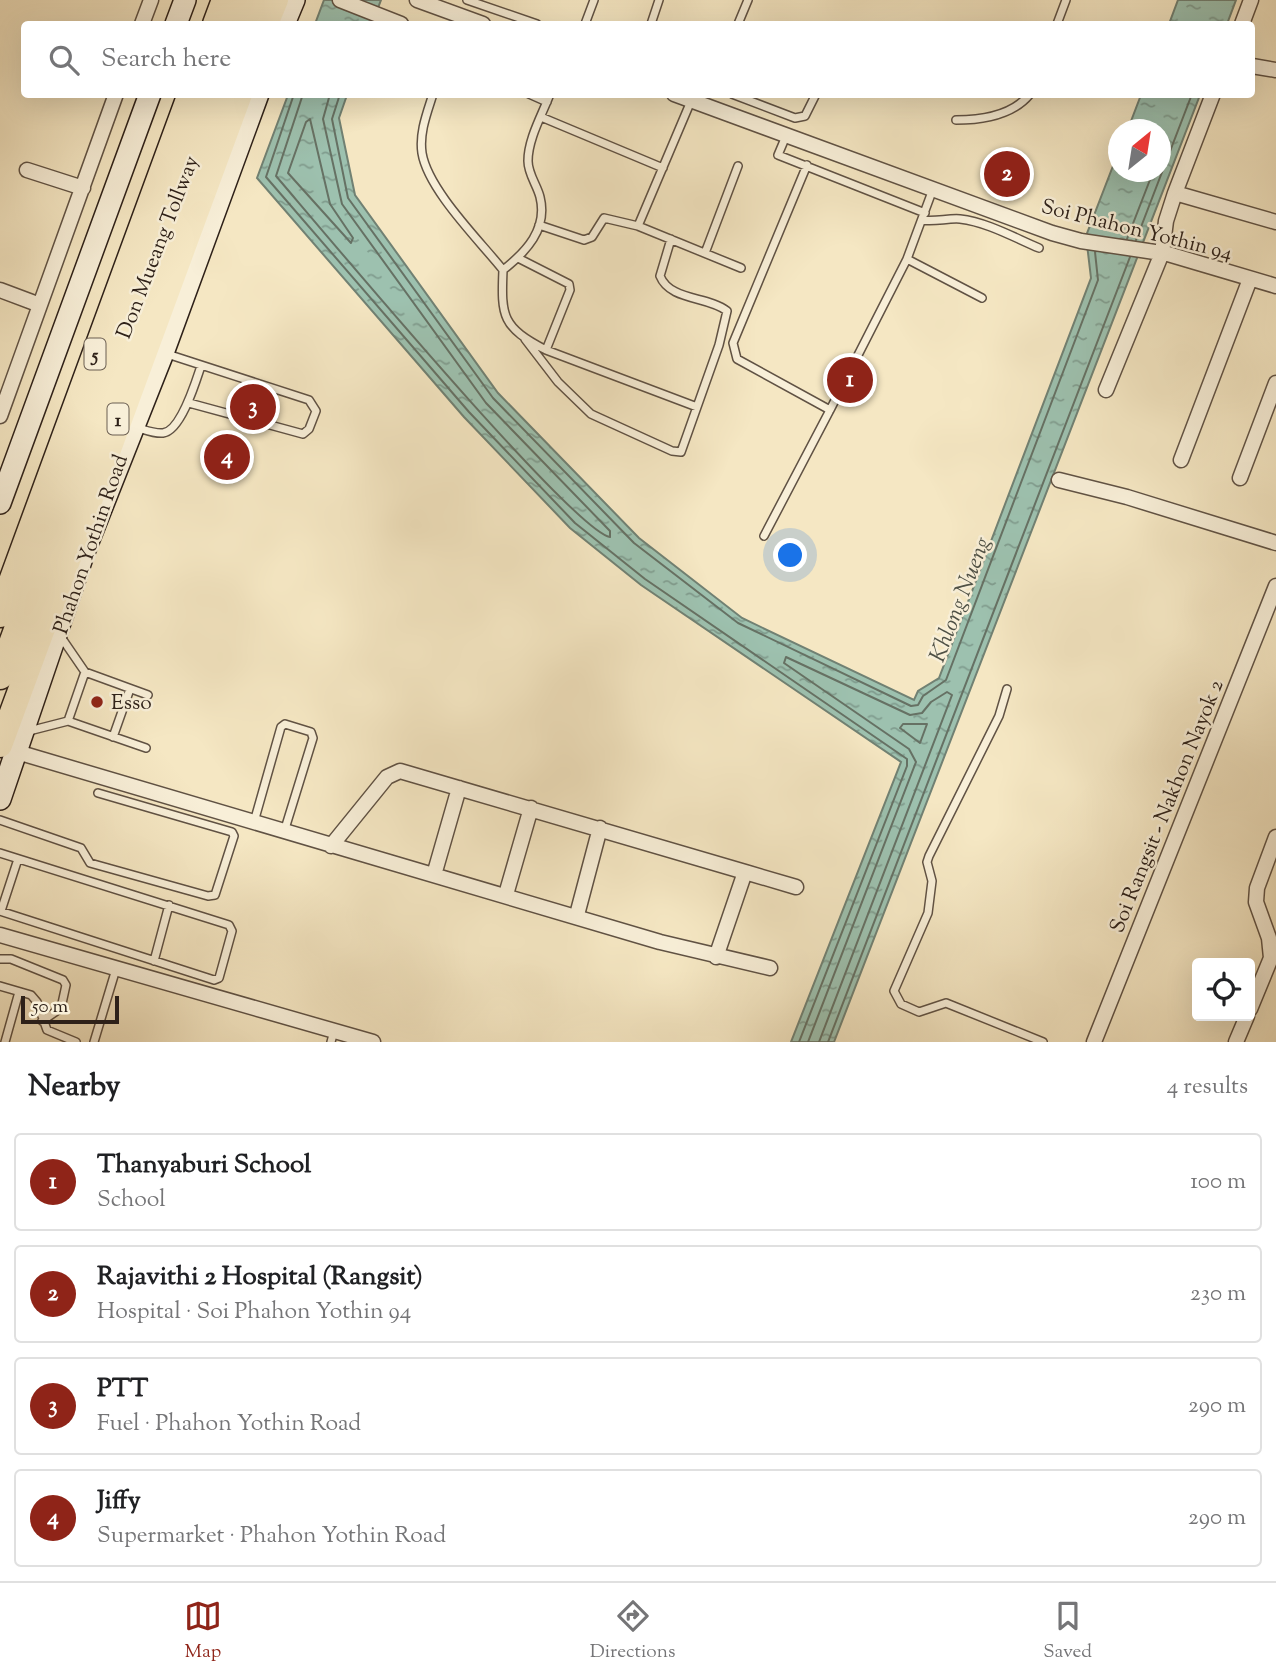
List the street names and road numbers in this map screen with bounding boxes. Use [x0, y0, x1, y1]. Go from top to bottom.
street label: Don Mueang Tollway [110, 151, 208, 344]
street label: Soi Phahon Yothin 94 [1038, 193, 1235, 269]
road number: 5 [84, 338, 106, 370]
road number: 1 [108, 404, 128, 434]
street label: Phahon Yothin Road [47, 451, 137, 639]
street label: Soi Rangsit - Nakhon Nayok 2 [1103, 676, 1232, 938]

